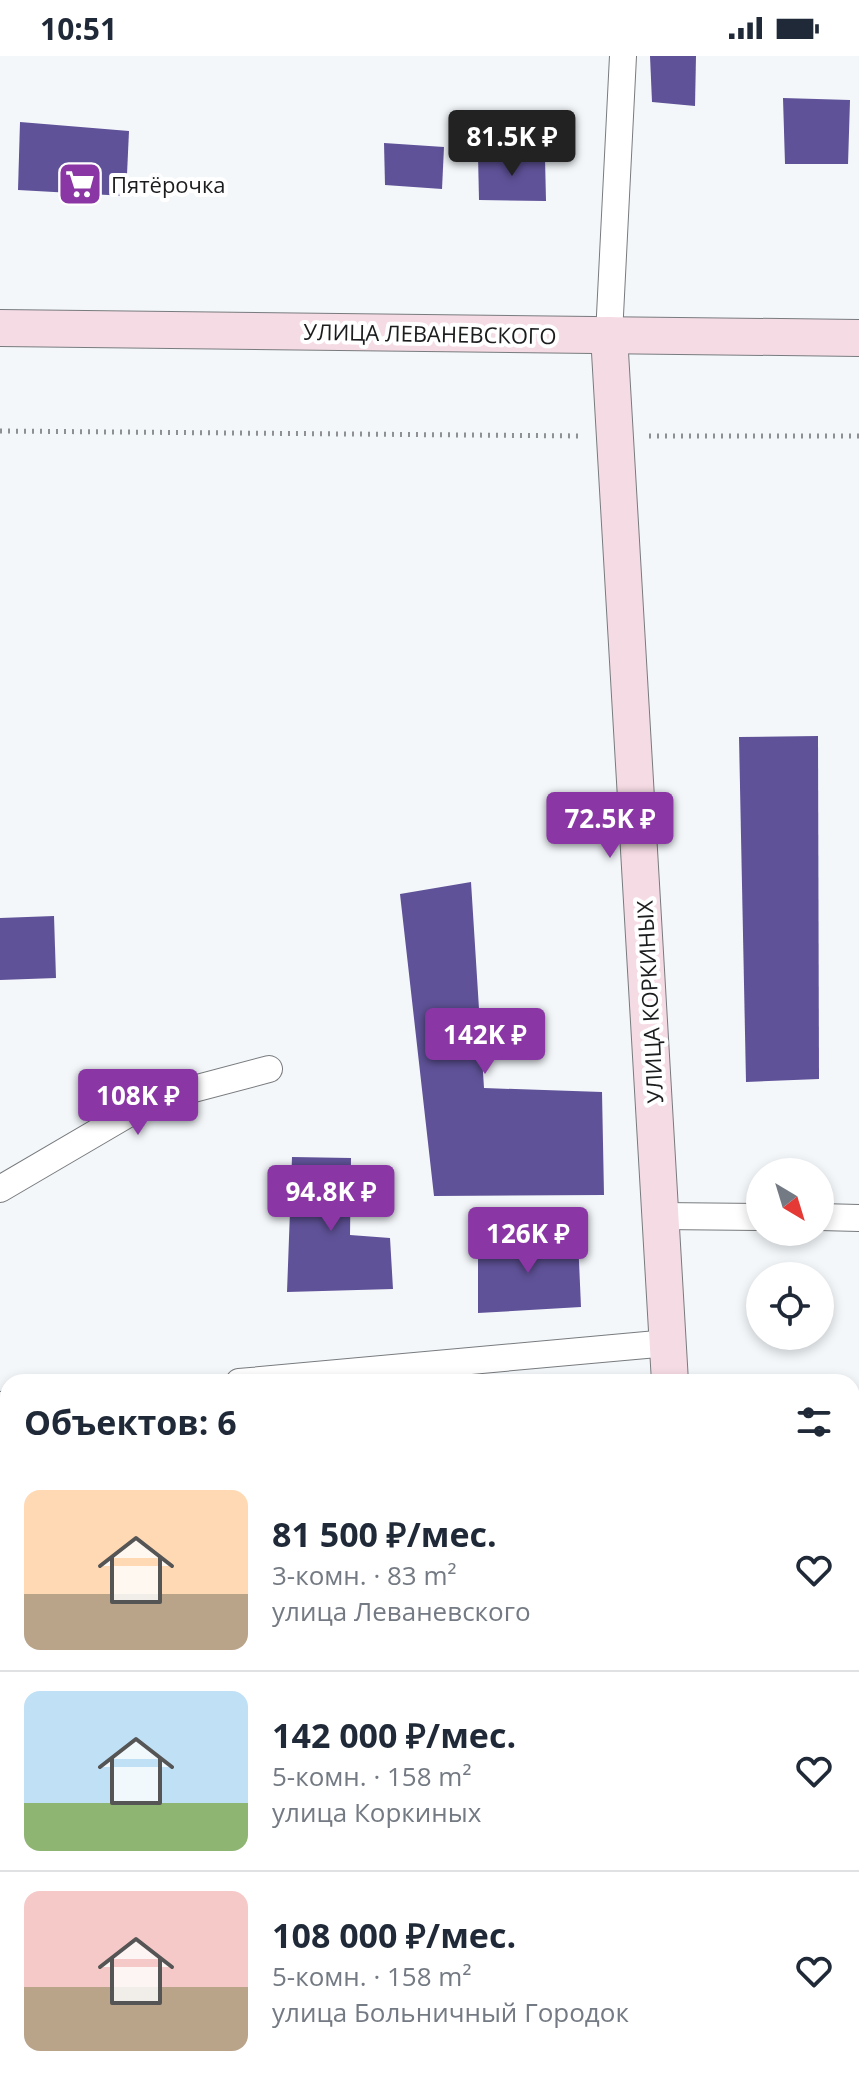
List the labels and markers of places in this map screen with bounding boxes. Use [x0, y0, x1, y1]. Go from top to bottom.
pin: 81.5K ₽ [438, 110, 586, 178]
supermarket icon: Пятёрочка [56, 160, 104, 208]
place label: Пятёрочка [111, 169, 226, 199]
pin: 72.5K ₽ [536, 792, 684, 860]
pin: 142K ₽ [420, 1008, 550, 1076]
pin: 108K ₽ [73, 1069, 203, 1137]
pin: 94.8K ₽ [257, 1165, 405, 1233]
pin: 126K ₽ [463, 1207, 593, 1275]

